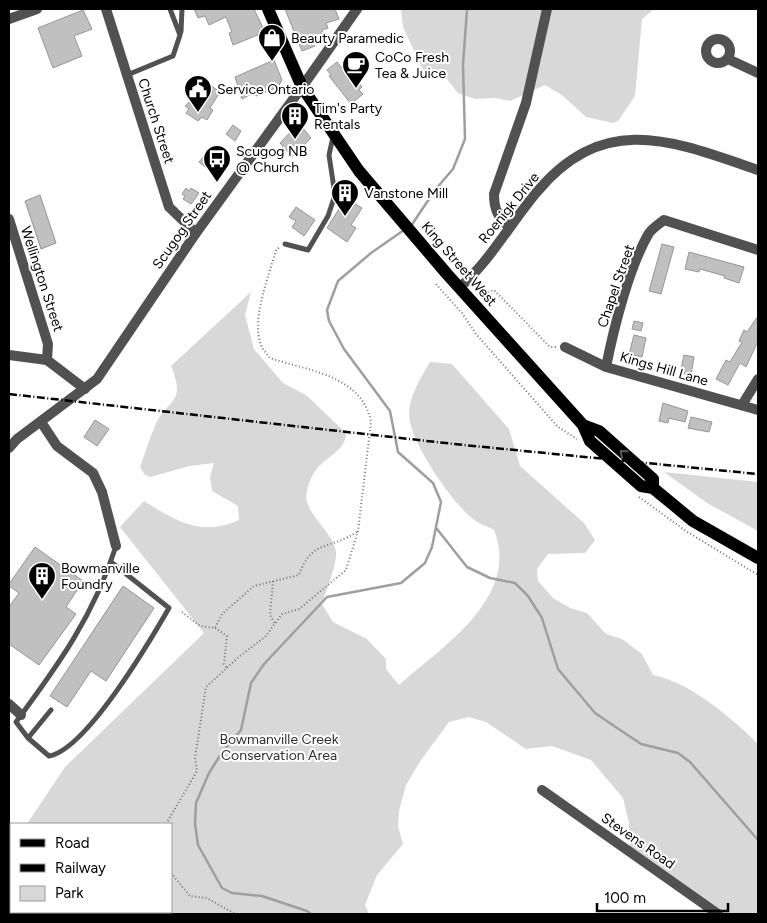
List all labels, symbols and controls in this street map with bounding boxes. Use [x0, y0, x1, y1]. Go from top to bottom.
shop icon: Beauty Paramedic [257, 23, 287, 62]
place label: Beauty Paramedic [291, 30, 404, 47]
place label: CoCo Fresh Tea & Juice [375, 49, 449, 82]
cafe icon: CoCo Fresh Tea & Juice [341, 50, 371, 89]
public building icon: Service Ontario [183, 74, 213, 113]
street label: Church Street [134, 76, 178, 166]
place label: Service Ontario [217, 81, 314, 98]
place label: Tim's Party Rentals [314, 100, 383, 133]
building icon: Tim's Party Rentals [280, 101, 310, 140]
place label: Scugog NB @ Church [236, 143, 307, 176]
bus stop icon: Scugog NB @ Church [202, 144, 232, 183]
street label: Roenigk Drive [475, 169, 543, 247]
building icon: Vanstone Mill [330, 178, 360, 217]
place label: Vanstone Mill [364, 185, 448, 202]
street label: Scugog Street [149, 188, 215, 272]
street label: King Street West [418, 218, 500, 310]
street label: Wellington Street [17, 224, 67, 334]
street label: Chapel Street [594, 242, 638, 330]
street label: Kings Hill Lane [618, 348, 710, 390]
one-way arrow [620, 450, 629, 459]
place label: Bowmanville Foundry [61, 560, 140, 593]
building icon: Bowmanville Foundry [27, 561, 57, 600]
park label: Bowmanville Creek Conservation Area [220, 731, 339, 764]
street label: Stevens Road [598, 809, 678, 873]
legend [10, 823, 172, 913]
text: Road [55, 834, 90, 852]
text: Railway [55, 859, 106, 877]
scale bar [597, 880, 728, 912]
text: Park [55, 884, 84, 902]
text: 100 m [604, 889, 646, 907]

